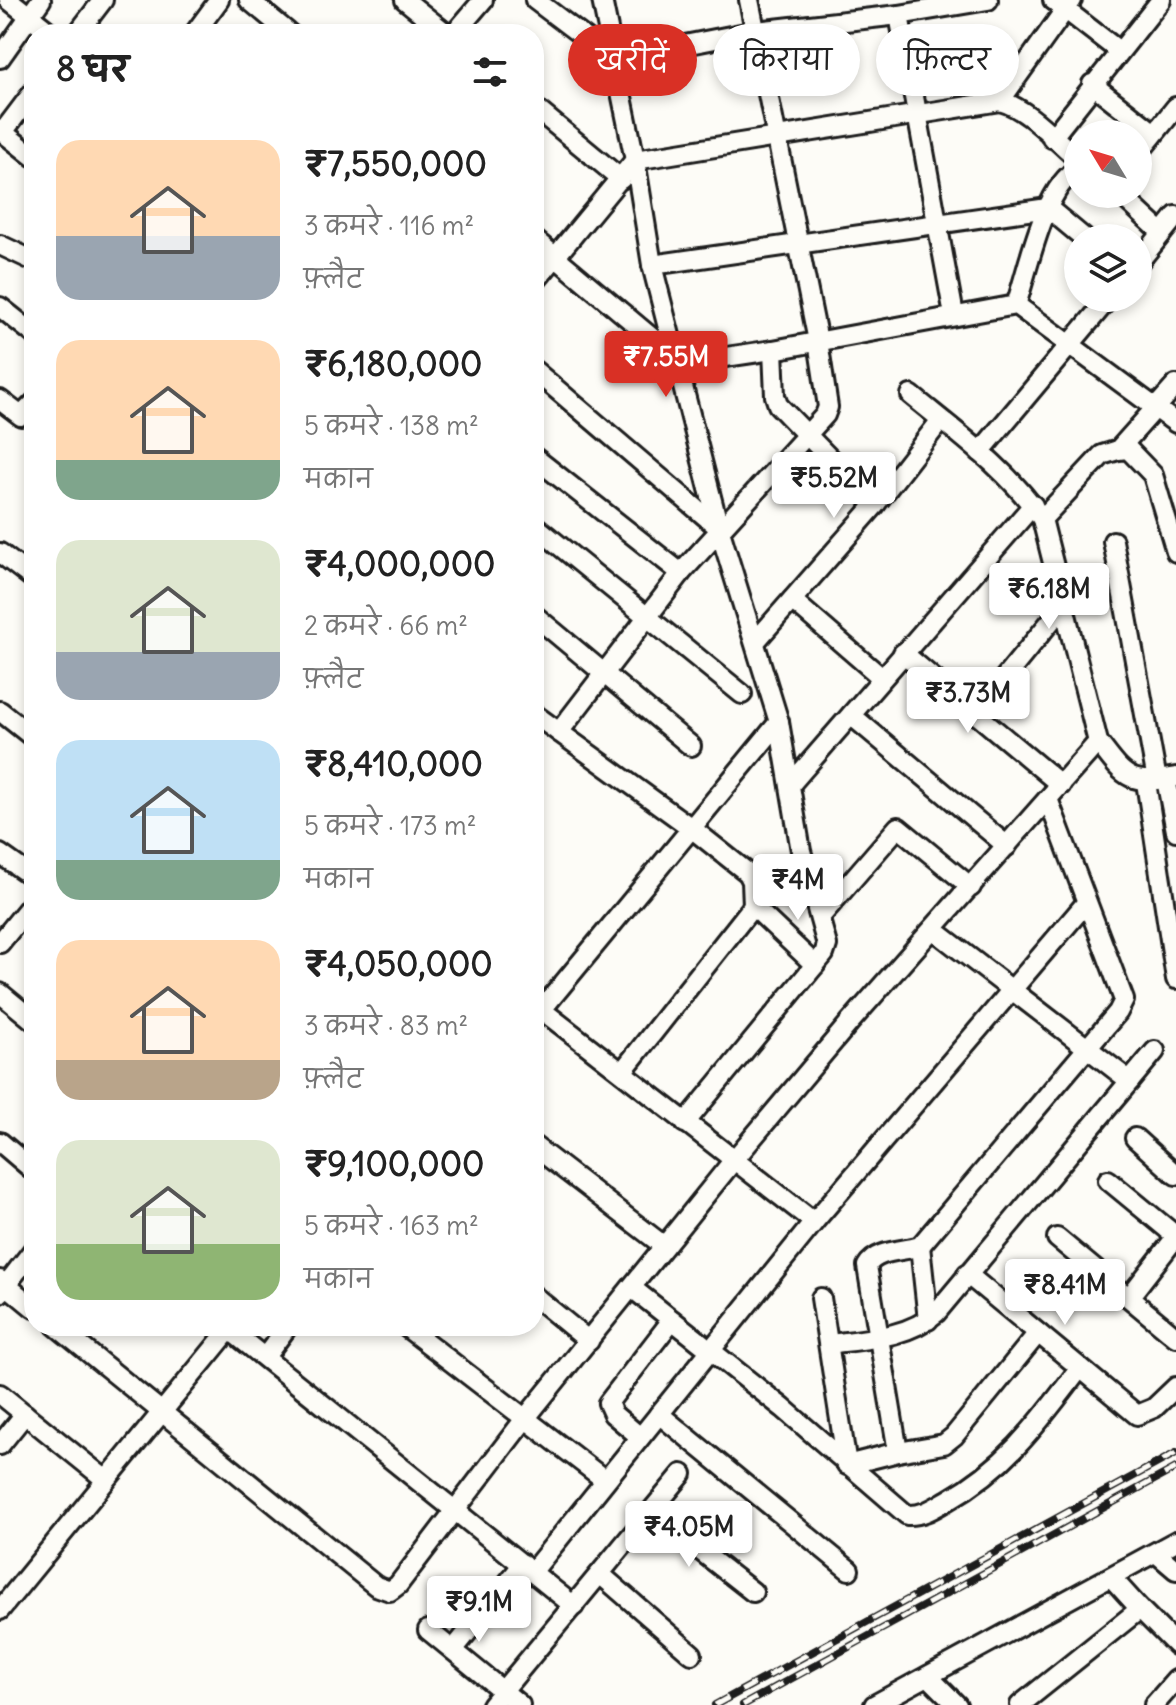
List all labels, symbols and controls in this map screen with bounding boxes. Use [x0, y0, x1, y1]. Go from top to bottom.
chip: खरीदें [568, 24, 697, 96]
chip: किराया [713, 24, 860, 96]
chip: फ़िल्टर [876, 24, 1019, 96]
text: 8 घर [56, 47, 129, 90]
icon: filters [468, 50, 512, 94]
north arrow [1064, 120, 1152, 208]
map controls [1064, 120, 1152, 312]
text: ₹7,550,000 [304, 142, 487, 185]
icon: home [120, 172, 216, 268]
text: 3 कमरे · 116 m² [304, 209, 474, 242]
button: layers [1064, 224, 1152, 312]
text: फ़्लैट [304, 262, 363, 295]
pin: ₹7.55M [601, 331, 731, 399]
text: ₹7.55M [623, 340, 709, 373]
text: ₹6,180,000 [304, 342, 482, 385]
icon: home [120, 372, 216, 468]
text: 5 कमरे · 138 m² [304, 409, 479, 442]
pin: ₹5.52M [769, 452, 899, 520]
text: ₹5.52M [790, 461, 878, 494]
text: मकान [304, 462, 373, 495]
text: ₹4,000,000 [304, 542, 496, 585]
pin: ₹6.18M [984, 563, 1114, 631]
icon: home [120, 572, 216, 668]
text: ₹6.18M [1007, 572, 1091, 605]
text: 2 कमरे · 66 m² [304, 609, 468, 642]
text: फ़्लैट [304, 662, 363, 695]
pin: ₹3.73M [903, 667, 1033, 735]
text: ₹3.73M [925, 676, 1011, 709]
text: ₹8,410,000 [304, 742, 483, 785]
icon: home [120, 772, 216, 868]
text: 5 कमरे · 173 m² [304, 809, 477, 842]
pin: ₹4M [759, 854, 837, 922]
text: मकान [304, 862, 373, 895]
text: ₹4M [771, 863, 825, 896]
text: ₹4,050,000 [304, 942, 493, 985]
icon: home [120, 972, 216, 1068]
text: 3 कमरे · 83 m² [304, 1009, 468, 1042]
text: फ़्लैट [304, 1062, 363, 1095]
text: ₹9,100,000 [304, 1142, 484, 1185]
icon: home [120, 1172, 216, 1268]
text: 5 कमरे · 163 m² [304, 1209, 479, 1242]
pin: ₹8.41M [1000, 1259, 1130, 1327]
text: मकान [304, 1262, 373, 1295]
text: ₹8.41M [1023, 1268, 1107, 1301]
pin: ₹4.05M [624, 1501, 754, 1569]
text: ₹4.05M [643, 1510, 735, 1543]
pin: ₹9.1M [423, 1576, 535, 1644]
text: ₹9.1M [445, 1585, 513, 1618]

